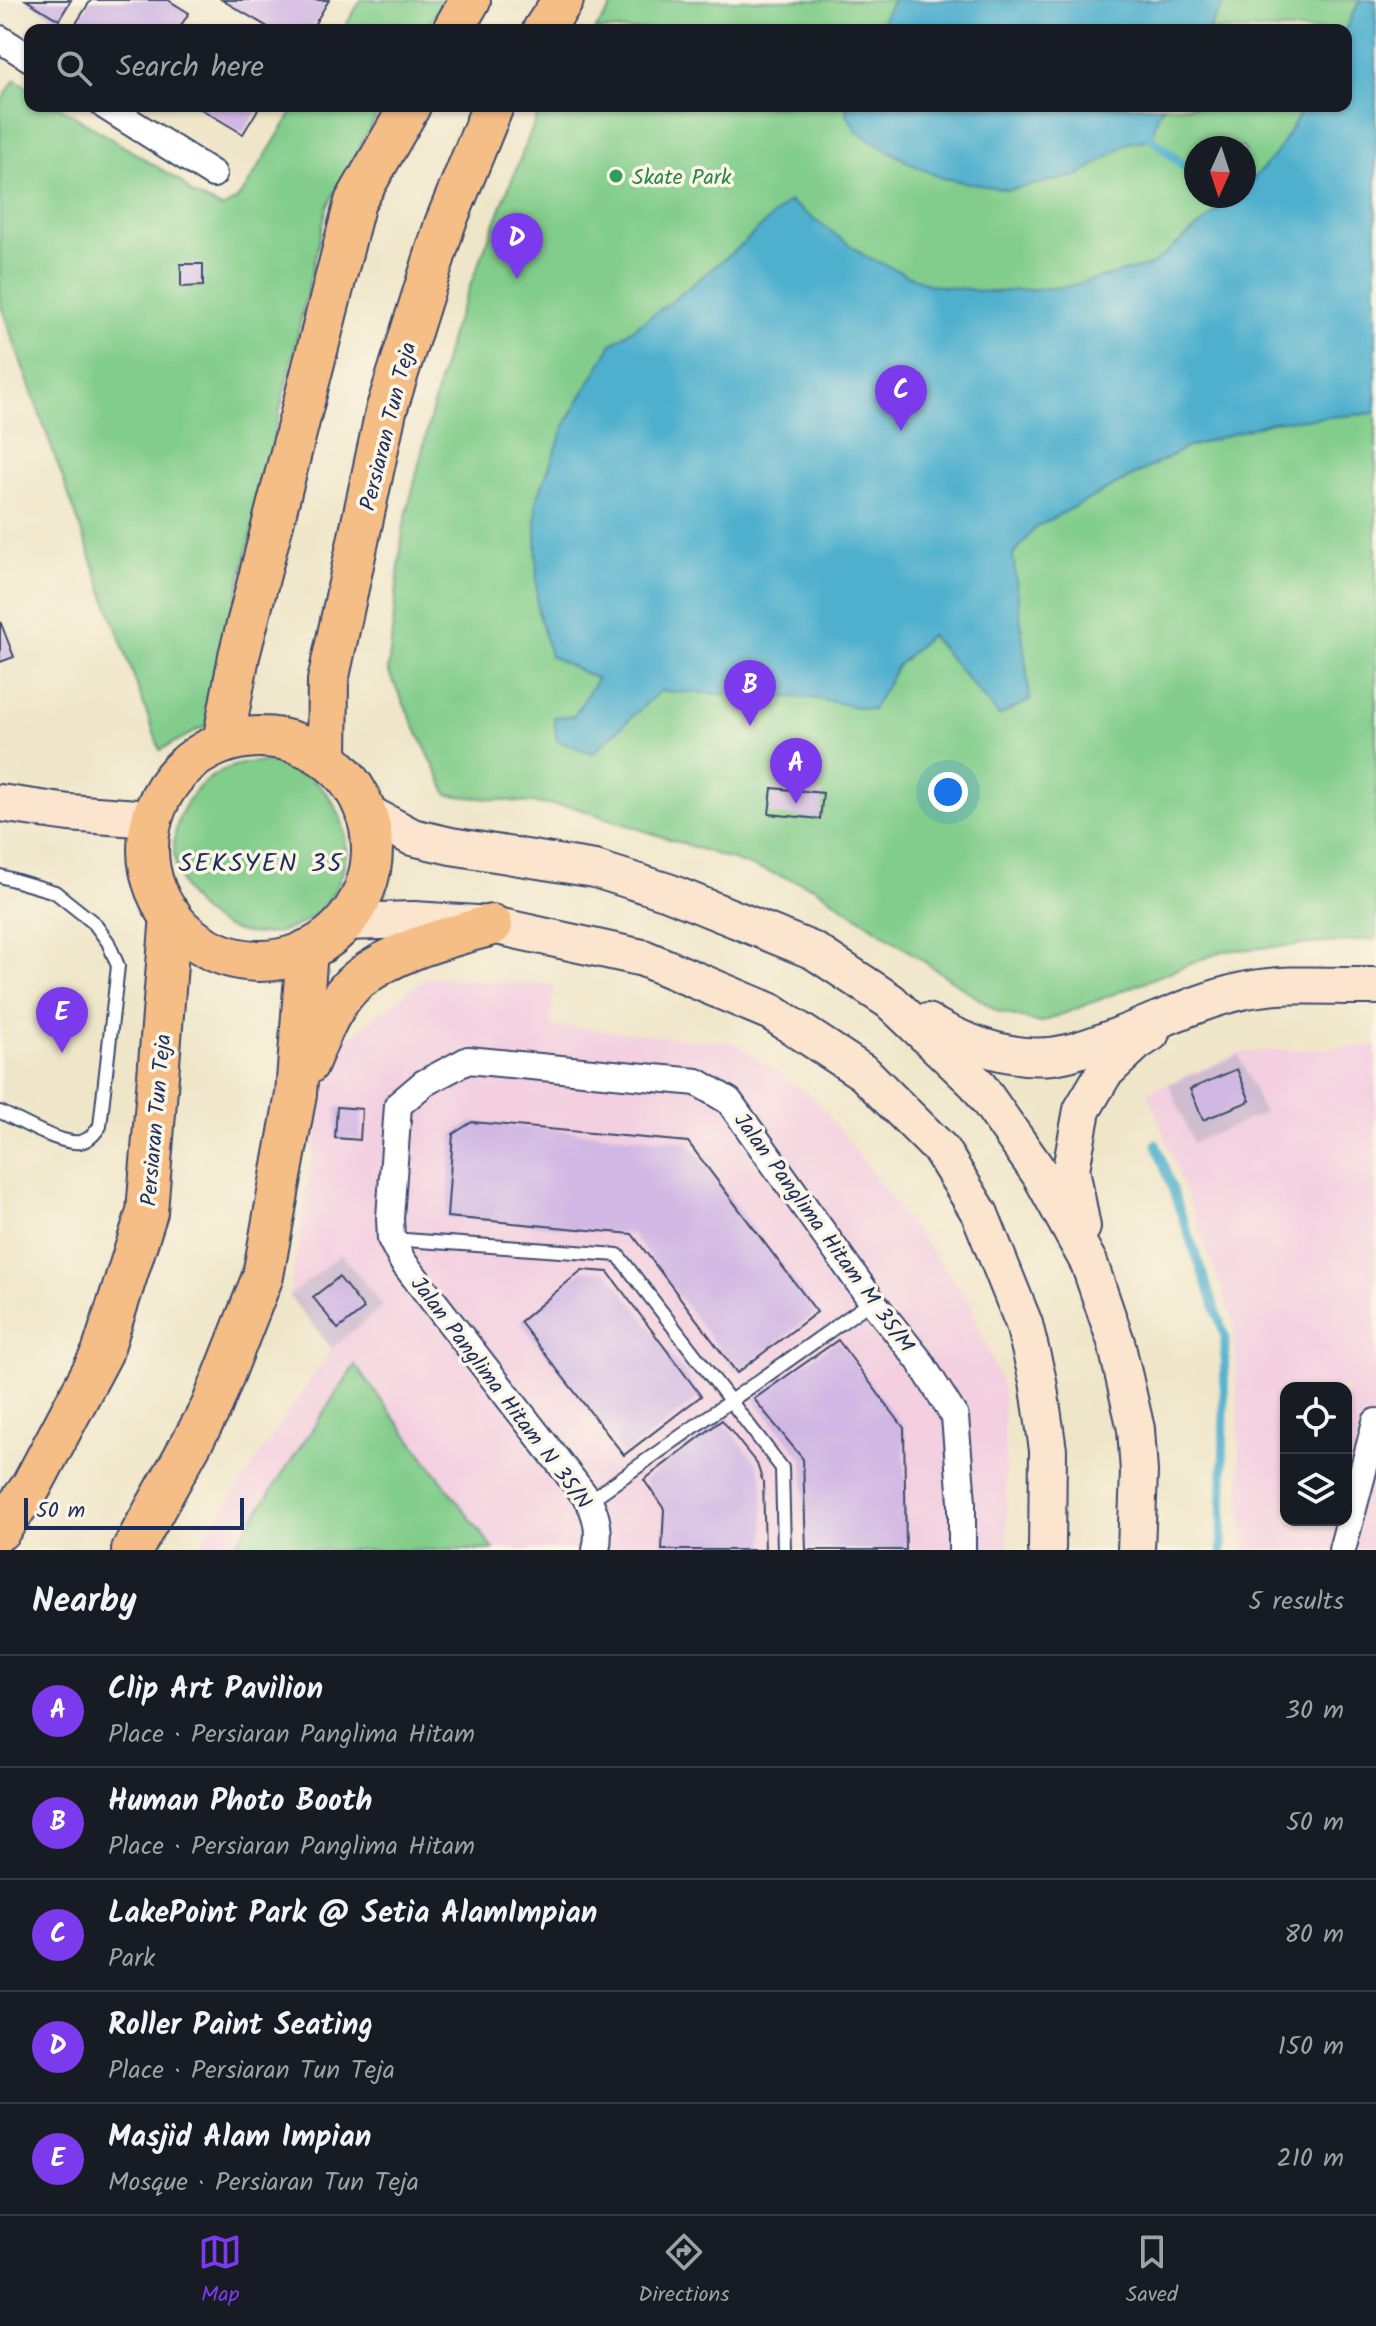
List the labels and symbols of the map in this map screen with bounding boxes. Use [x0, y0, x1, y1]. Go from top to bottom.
north arrow [1184, 136, 1256, 208]
place label: Skate Park [632, 161, 732, 196]
marker: Skate Park [607, 167, 625, 185]
pin: D [491, 213, 543, 279]
street label: Persiaran Tun Teja [352, 339, 427, 515]
pin: C [875, 365, 927, 431]
pin: B [724, 660, 776, 726]
pin: A [770, 738, 822, 804]
your location [928, 772, 968, 812]
district label: SEKSYEN 35 [178, 843, 344, 885]
pin: E [36, 987, 88, 1053]
street label: Persiaran Tun Teja [133, 1033, 182, 1208]
street label: Jalan Panglima Hitam M 35/M [724, 1106, 923, 1361]
street label: Jalan Panglima Hitam N 35/N [400, 1269, 600, 1518]
scale bar [24, 1494, 244, 1530]

